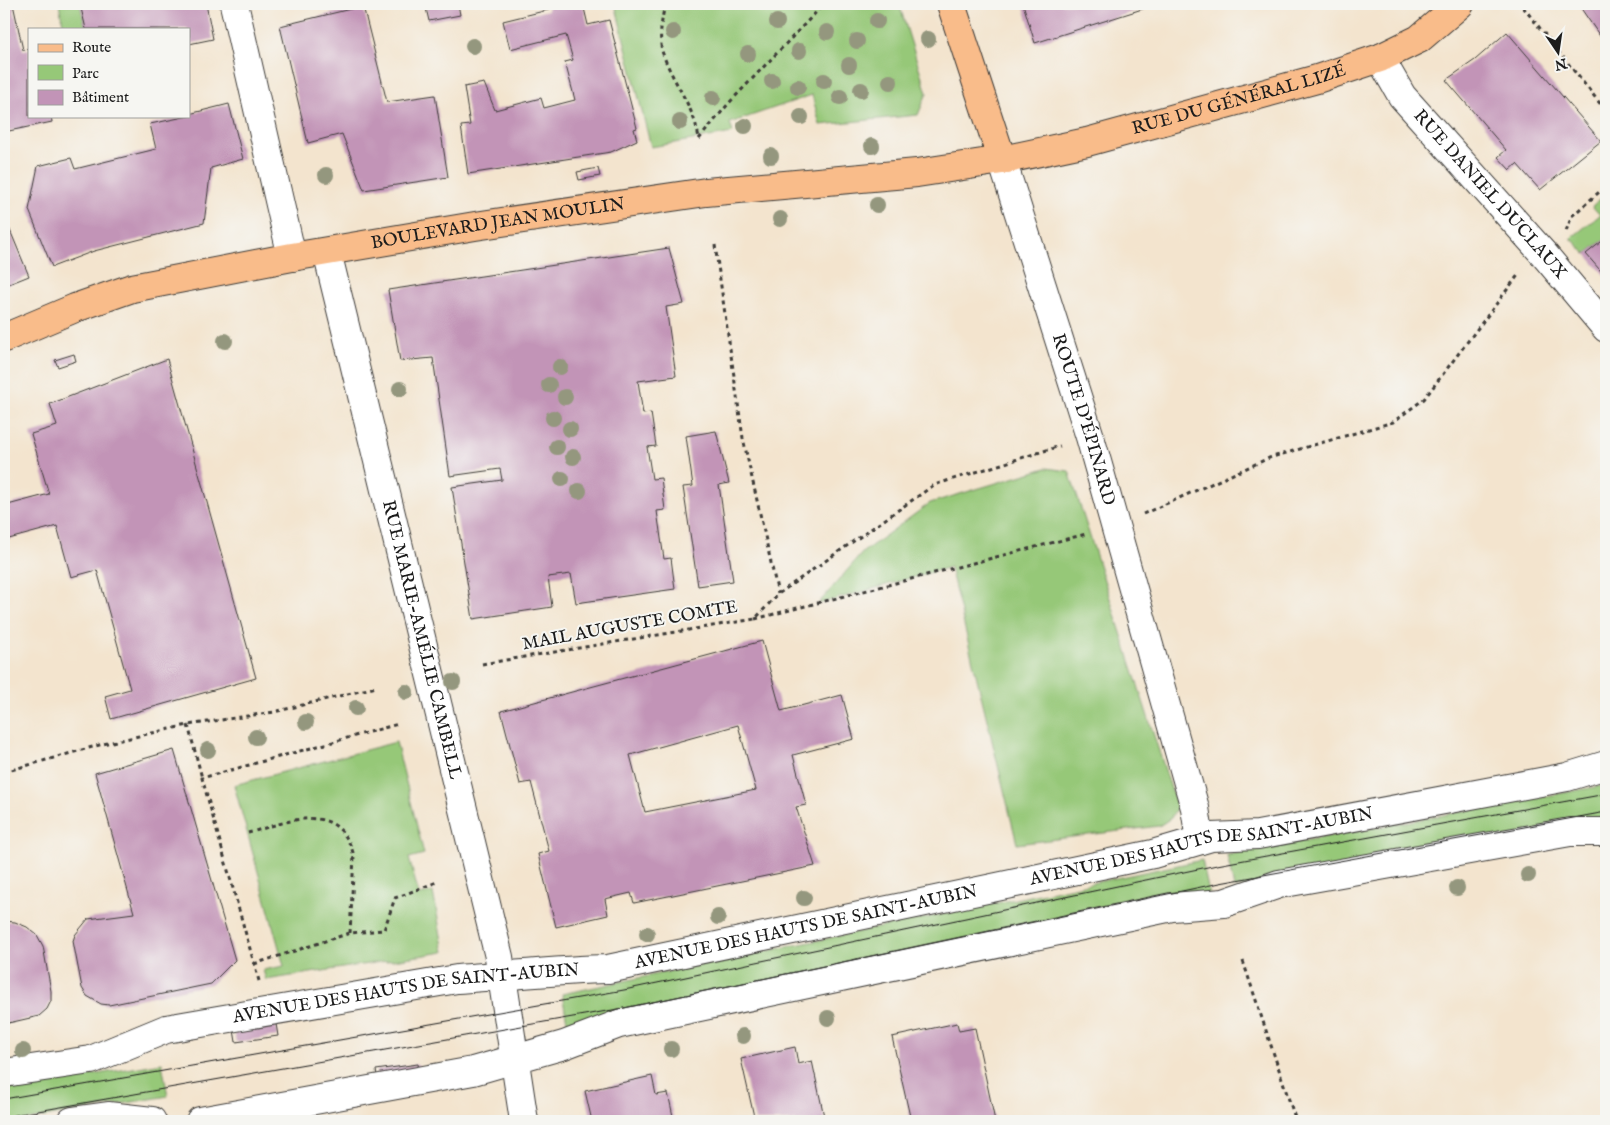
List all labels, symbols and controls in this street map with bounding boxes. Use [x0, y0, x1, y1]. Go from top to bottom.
legend [28, 28, 190, 118]
north arrow [1532, 28, 1582, 78]
text: Route [72, 38, 111, 57]
text: N [1553, 53, 1570, 74]
street label: RUE DU GÉNÉRAL LIZÉ [1129, 57, 1349, 141]
text: Parc [72, 64, 99, 83]
text: Bâtiment [72, 88, 129, 107]
street label: RUE DANIEL DUCLAUX [1408, 105, 1572, 284]
street label: BOULEVARD JEAN MOULIN [369, 193, 627, 255]
street label: ROUTE D'ÉPINARD [1046, 331, 1120, 508]
street label: RUE MARIE-AMÉLIE CAMBELL [376, 498, 467, 782]
street label: MAIL AUGUSTE COMTE [521, 596, 739, 656]
street label: AVENUE DES HAUTS DE SAINT-AUBIN [1027, 802, 1375, 891]
street label: AVENUE DES HAUTS DE SAINT-AUBIN [631, 880, 980, 975]
street label: AVENUE DES HAUTS DE SAINT-AUBIN [230, 959, 580, 1029]

